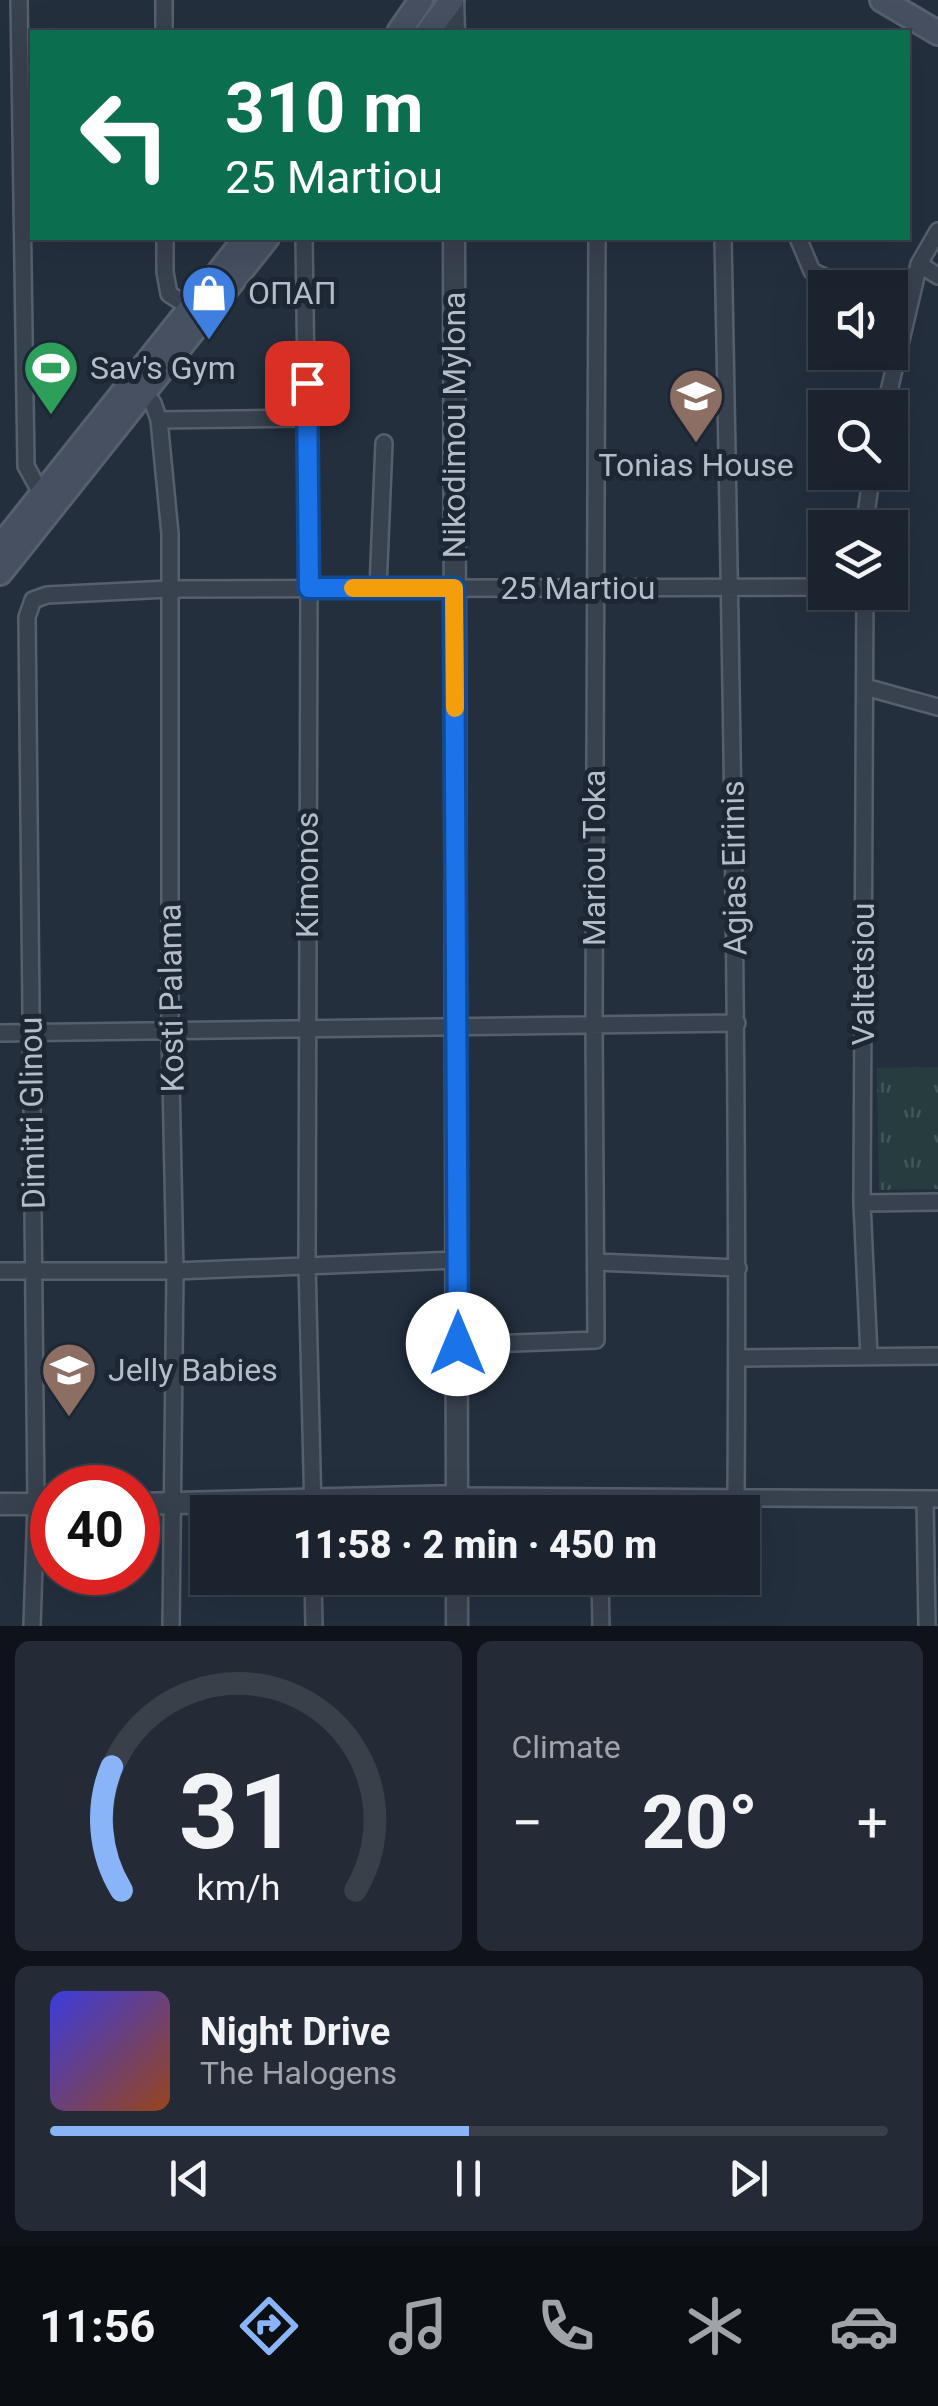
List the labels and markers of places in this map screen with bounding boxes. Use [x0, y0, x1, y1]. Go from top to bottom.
shop icon: ΟΠΑΠ [179, 263, 239, 342]
place label: ΟΠΑΠ [248, 274, 337, 312]
sports icon: Sav's Gym [21, 338, 81, 417]
pin [265, 341, 350, 426]
place label: Sav's Gym [90, 349, 236, 387]
school or university icon: Tonias House [666, 366, 726, 445]
place label: Tonias House [598, 446, 794, 484]
school or university icon: Jelly Babies [39, 1340, 99, 1419]
place label: Jelly Babies [108, 1351, 278, 1389]

